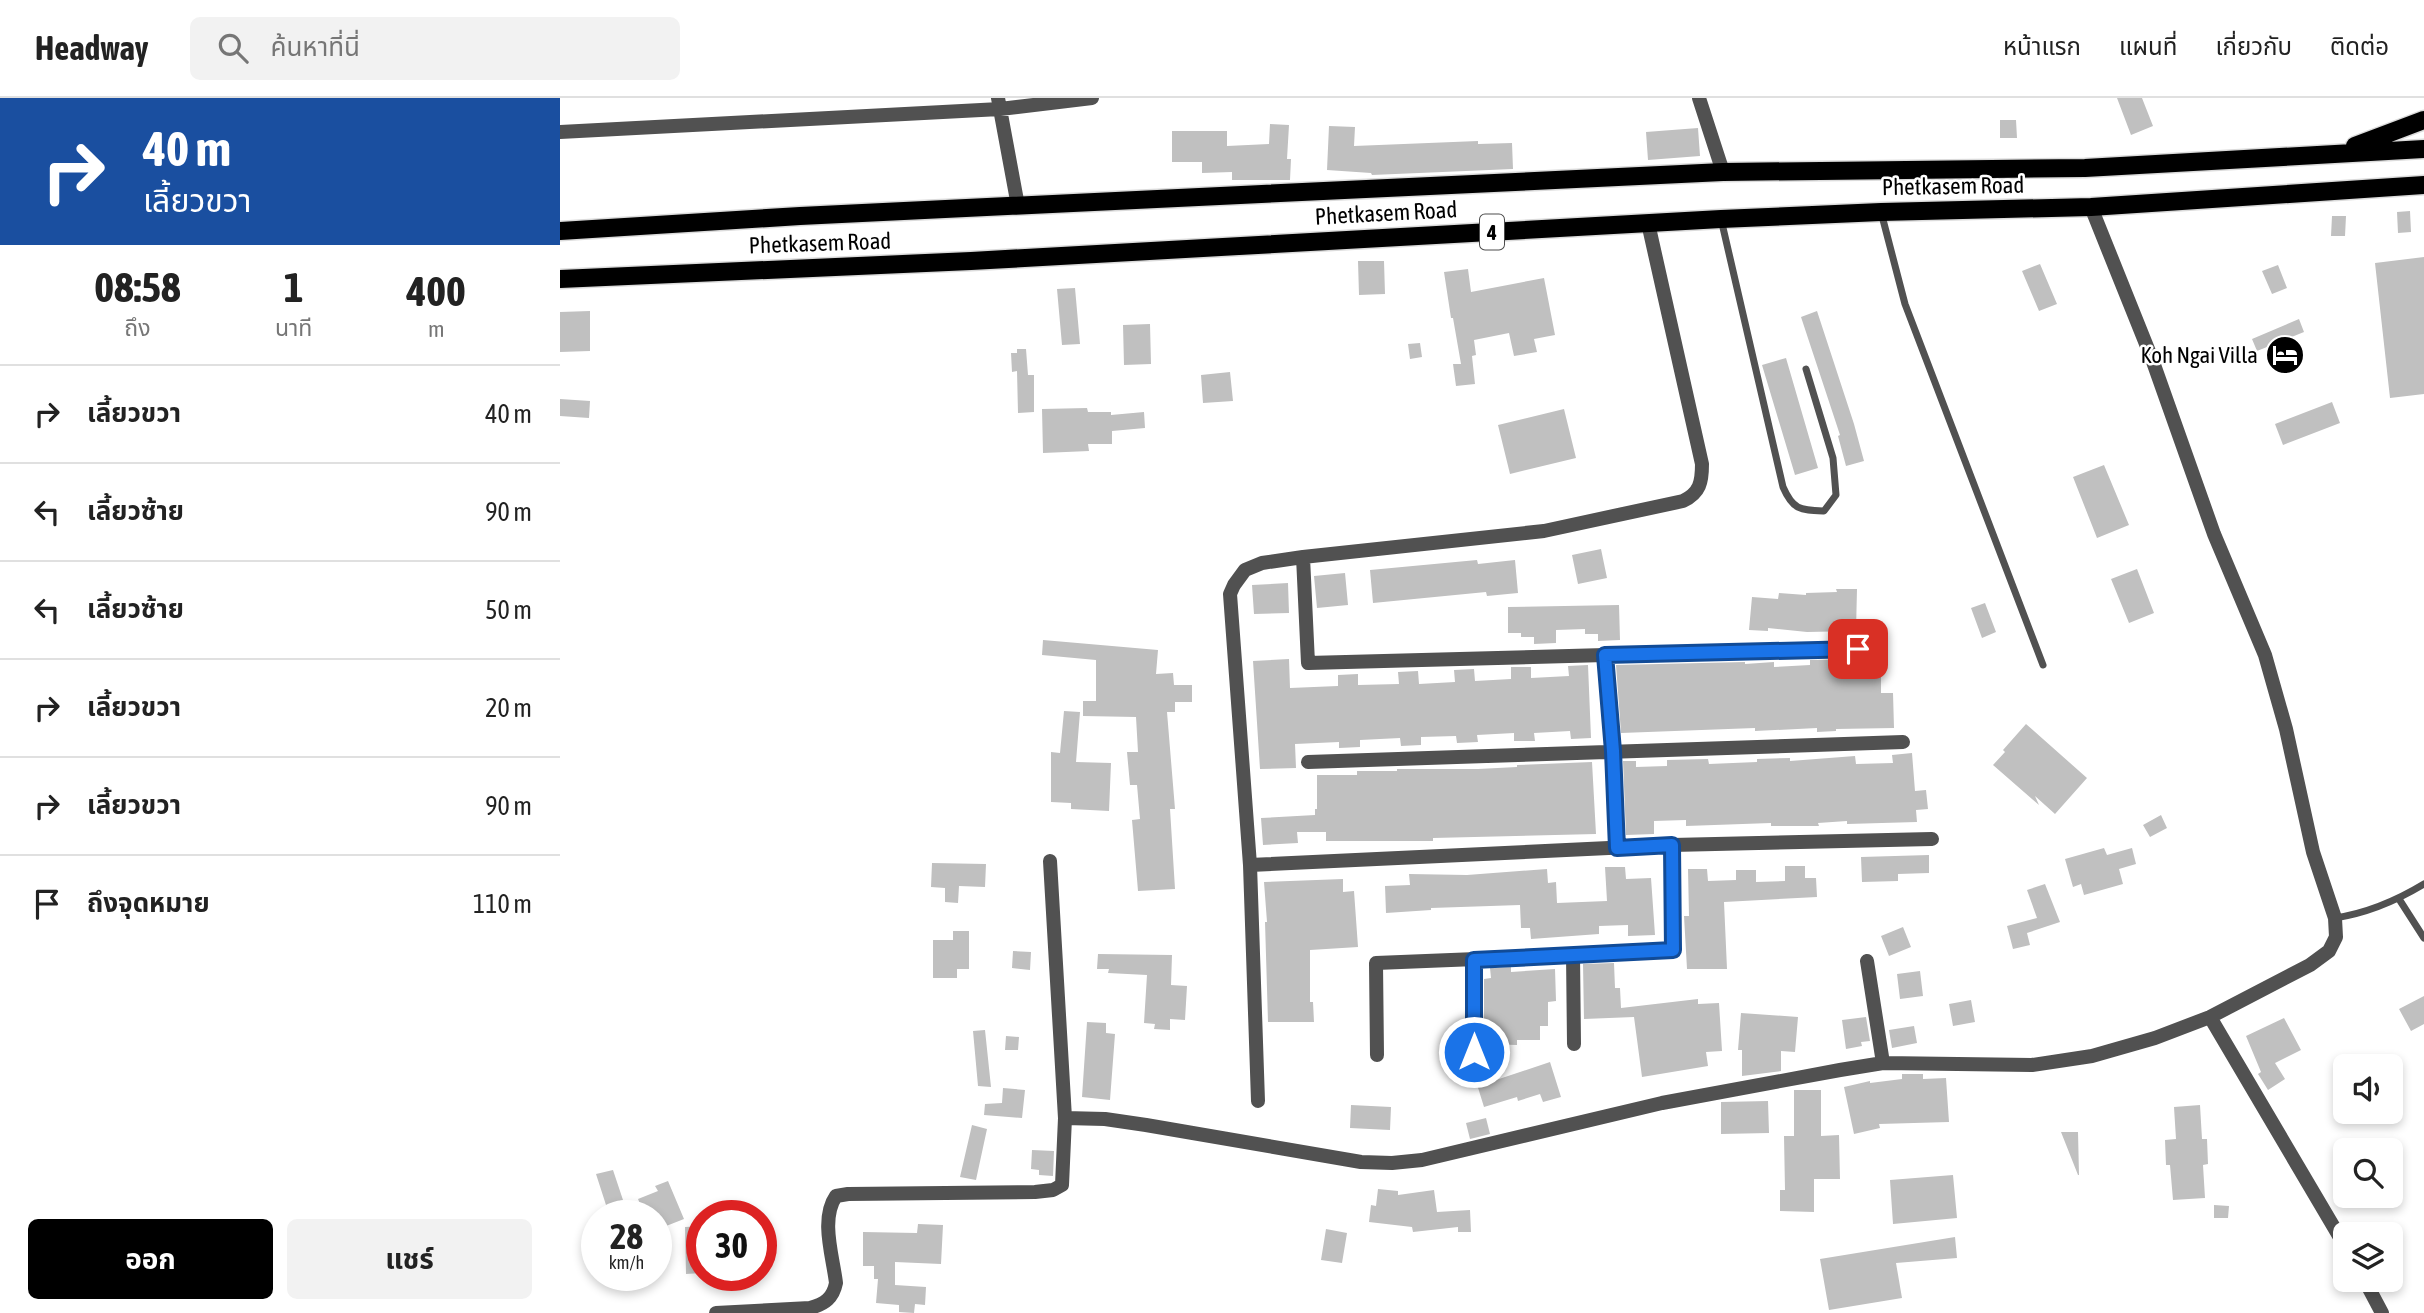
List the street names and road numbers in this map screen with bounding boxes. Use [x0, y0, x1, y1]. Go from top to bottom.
street label: Phetkasem Road [1882, 172, 2024, 200]
street label: Phetkasem Road [1314, 196, 1458, 230]
road number: 4 [1480, 214, 1504, 250]
street label: Phetkasem Road [748, 228, 892, 258]

